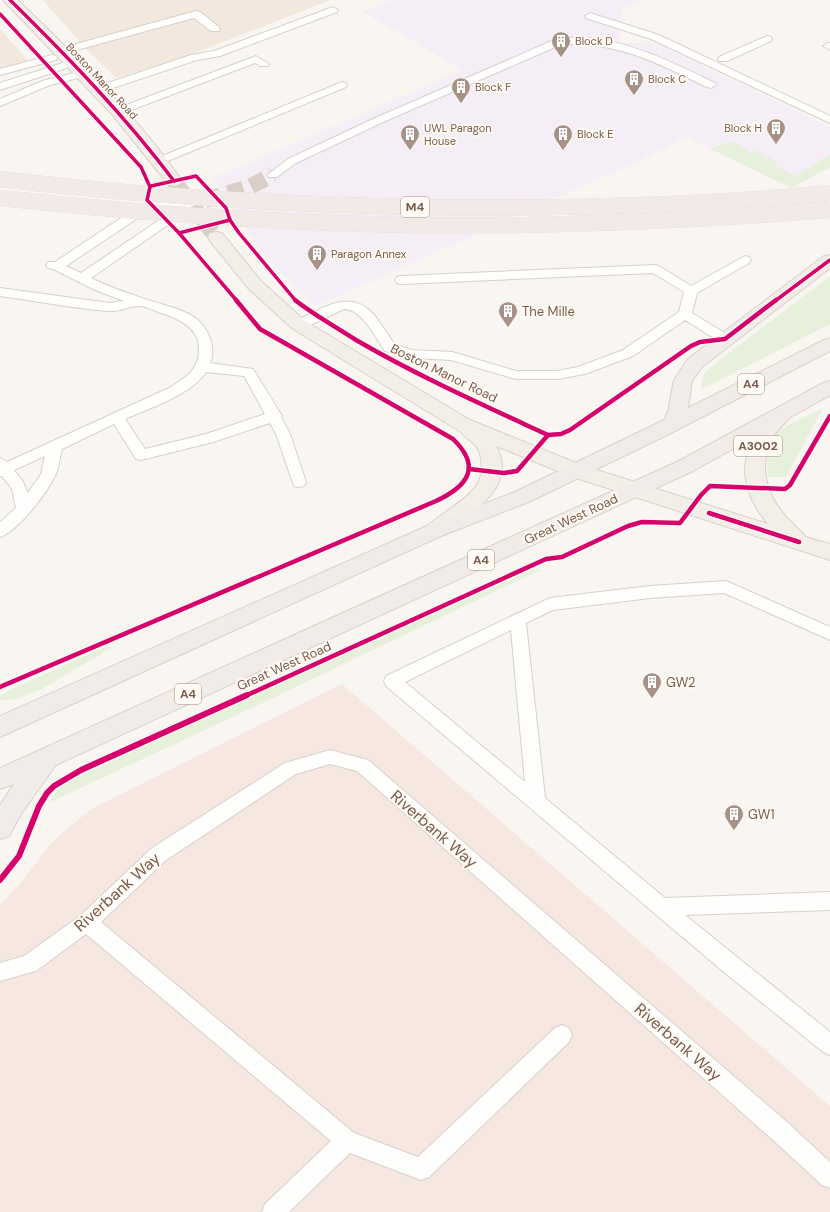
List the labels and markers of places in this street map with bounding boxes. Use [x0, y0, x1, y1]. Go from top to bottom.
building icon: Block D [550, 30, 572, 58]
place label: Block D [575, 34, 613, 48]
building icon: Block C [623, 68, 645, 96]
place label: Block C [648, 72, 686, 86]
building icon: Block F [450, 76, 472, 104]
place label: Block F [475, 80, 511, 94]
building icon: Block H [765, 117, 787, 145]
place label: UWL Paragon House [424, 121, 492, 148]
place label: Block H [724, 121, 762, 135]
building icon: UWL Paragon House [399, 123, 421, 151]
building icon: Block E [552, 123, 574, 151]
place label: Block E [577, 127, 614, 141]
building icon: Paragon Annex [306, 243, 328, 271]
place label: Paragon Annex [331, 247, 407, 261]
building icon: The Mille [497, 300, 519, 328]
place label: The Mille [522, 303, 575, 320]
building icon: GW2 [641, 671, 663, 699]
place label: GW2 [666, 674, 696, 691]
building icon: GW1 [723, 803, 745, 831]
place label: GW1 [748, 806, 775, 823]

